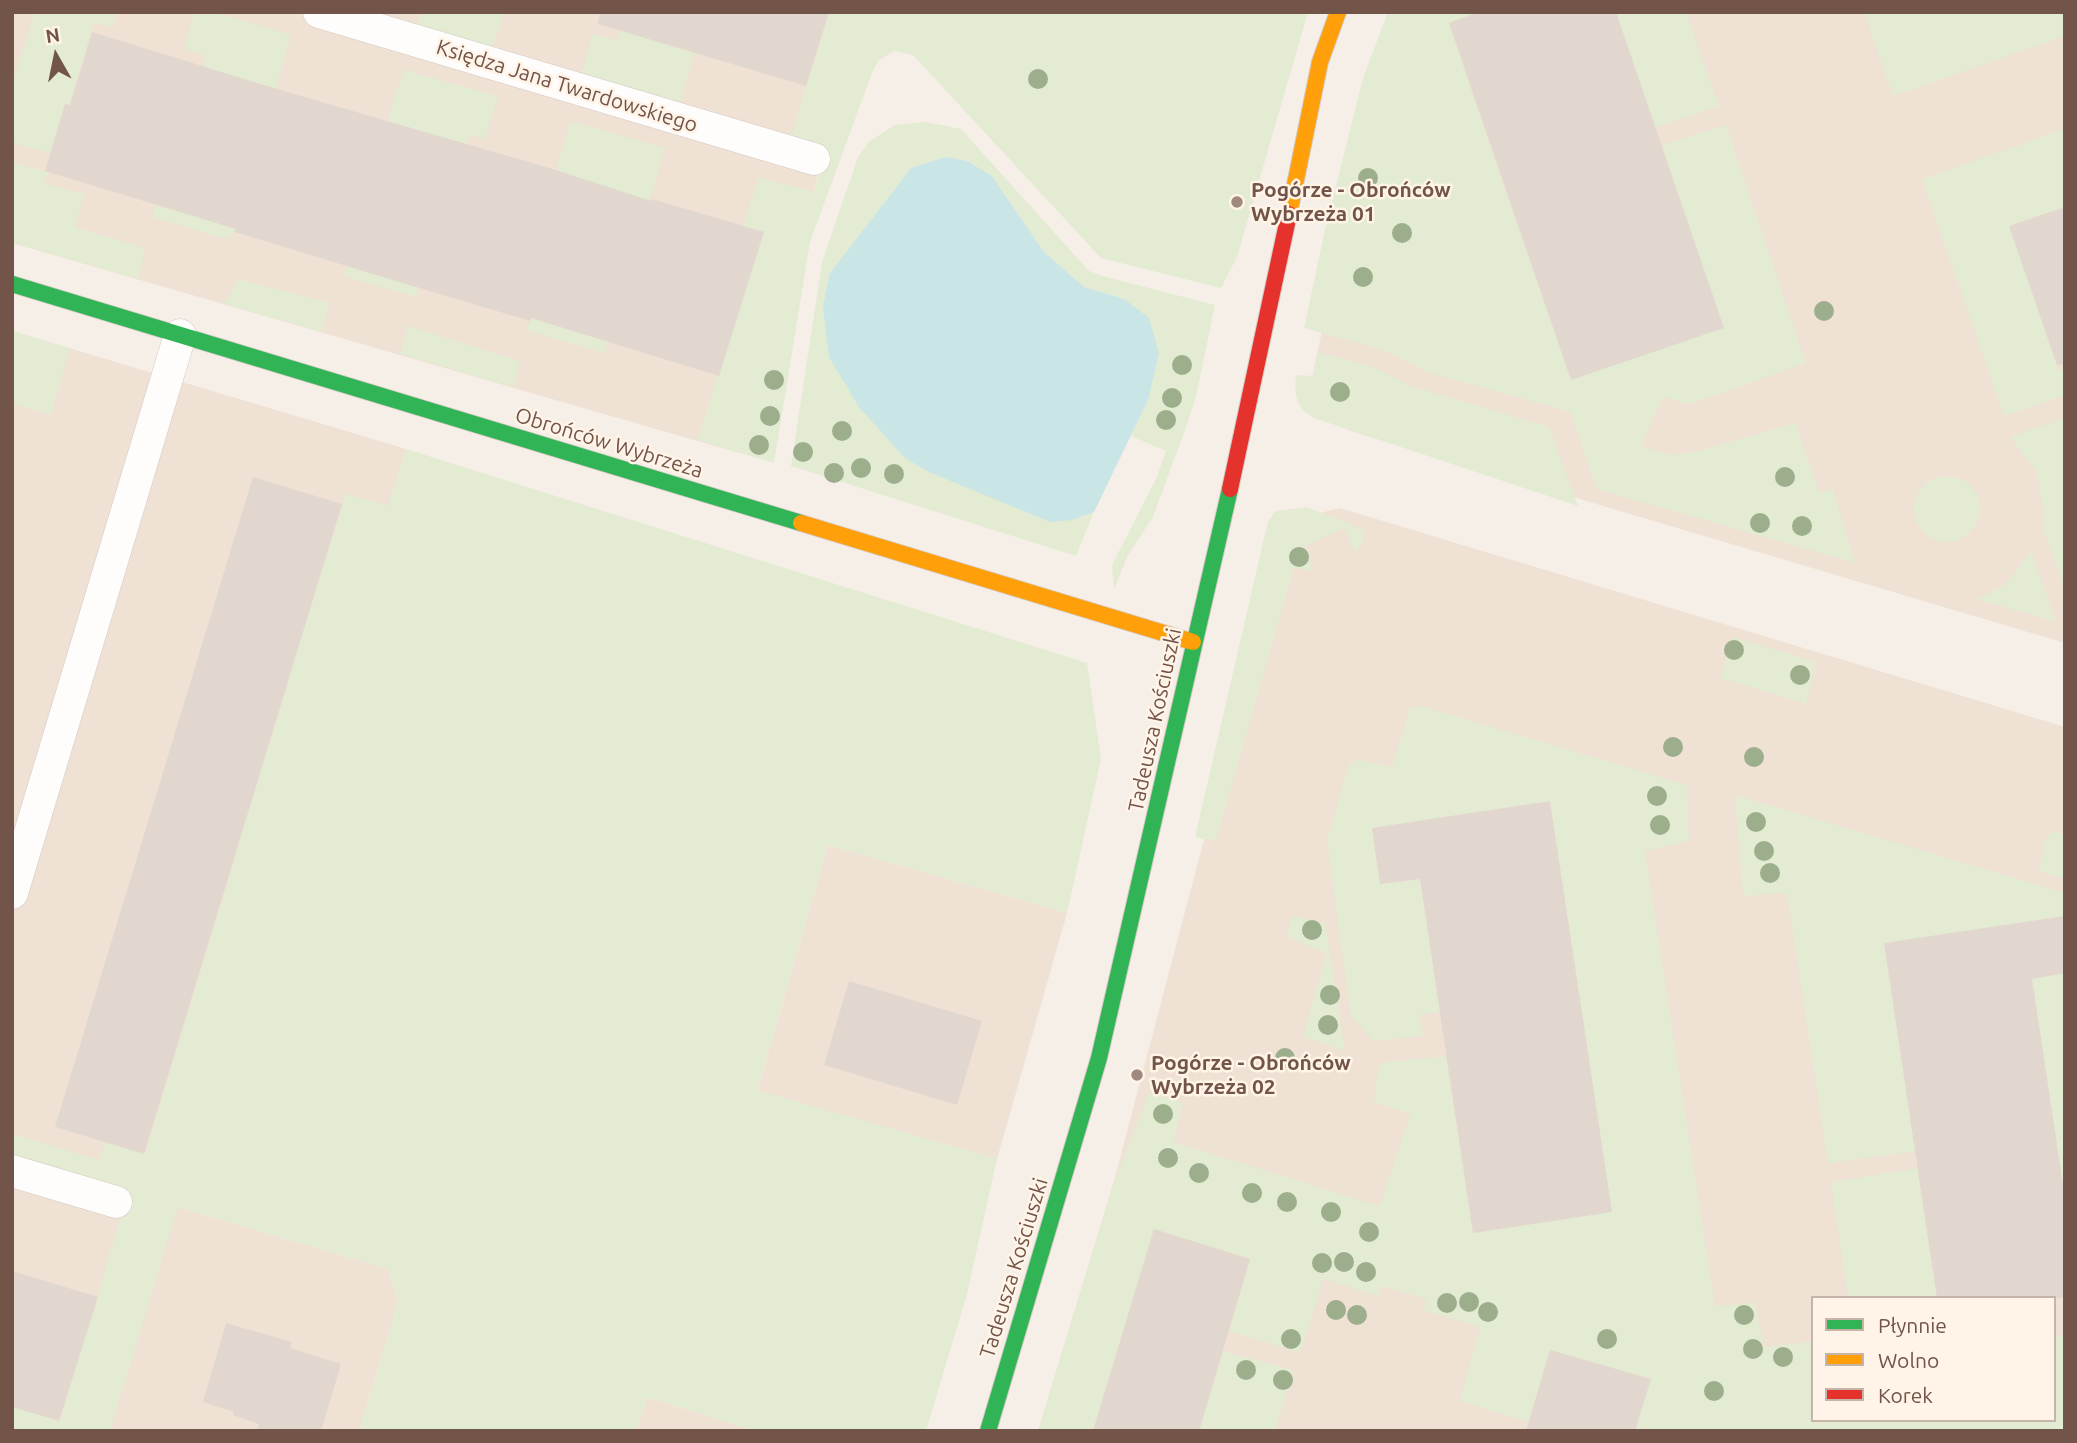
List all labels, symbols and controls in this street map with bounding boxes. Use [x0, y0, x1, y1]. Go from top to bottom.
north arrow [21, 21, 91, 91]
text: N [44, 23, 61, 47]
street label: Księdza Jana Twardowskiego [433, 34, 701, 138]
place label: Pogórze - Obrońców Wybrzeża 01 [1251, 177, 1451, 227]
marker: Pogórze - Obrońców Wybrzeża 01 [1229, 194, 1245, 210]
street label: Obrońców Wybrzeża [512, 402, 706, 484]
street label: Tadeusza Kościuszki [1123, 626, 1187, 814]
place label: Pogórze - Obrońców Wybrzeża 02 [1151, 1050, 1351, 1100]
marker: Pogórze - Obrońców Wybrzeża 02 [1129, 1067, 1145, 1083]
street label: Tadeusza Kościuszki [975, 1175, 1053, 1361]
legend [1811, 1296, 2056, 1422]
text: Płynnie [1878, 1313, 1947, 1337]
text: Wolno [1878, 1348, 1939, 1372]
text: Korek [1878, 1383, 1933, 1407]

